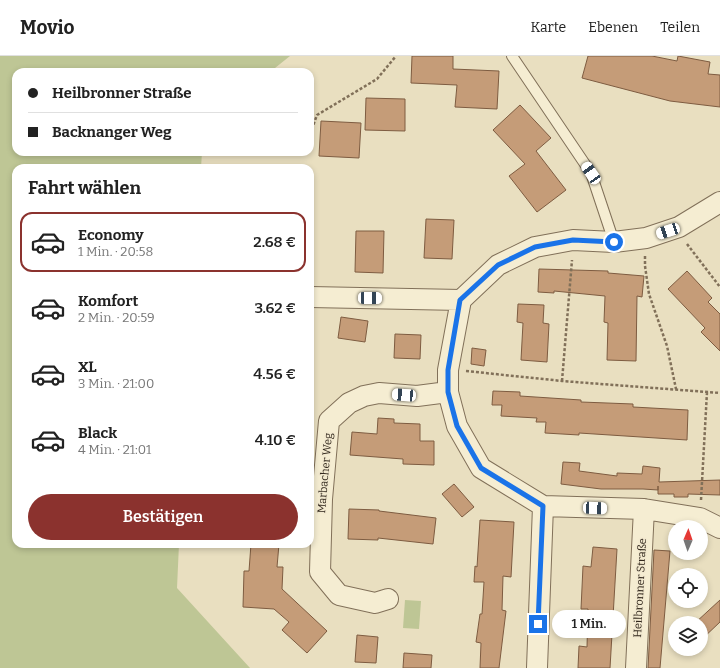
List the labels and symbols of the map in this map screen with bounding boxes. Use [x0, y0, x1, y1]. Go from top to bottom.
car [579, 160, 603, 186]
car [655, 222, 681, 240]
route start [605, 233, 623, 251]
car [358, 292, 382, 304]
car [392, 388, 416, 402]
street label: Marbacher Weg [315, 432, 335, 514]
car [583, 502, 607, 514]
north arrow [668, 520, 708, 560]
street label: Heilbronner Straße [631, 538, 649, 638]
callout: 1 Min. [552, 610, 626, 638]
route end [529, 615, 547, 633]

